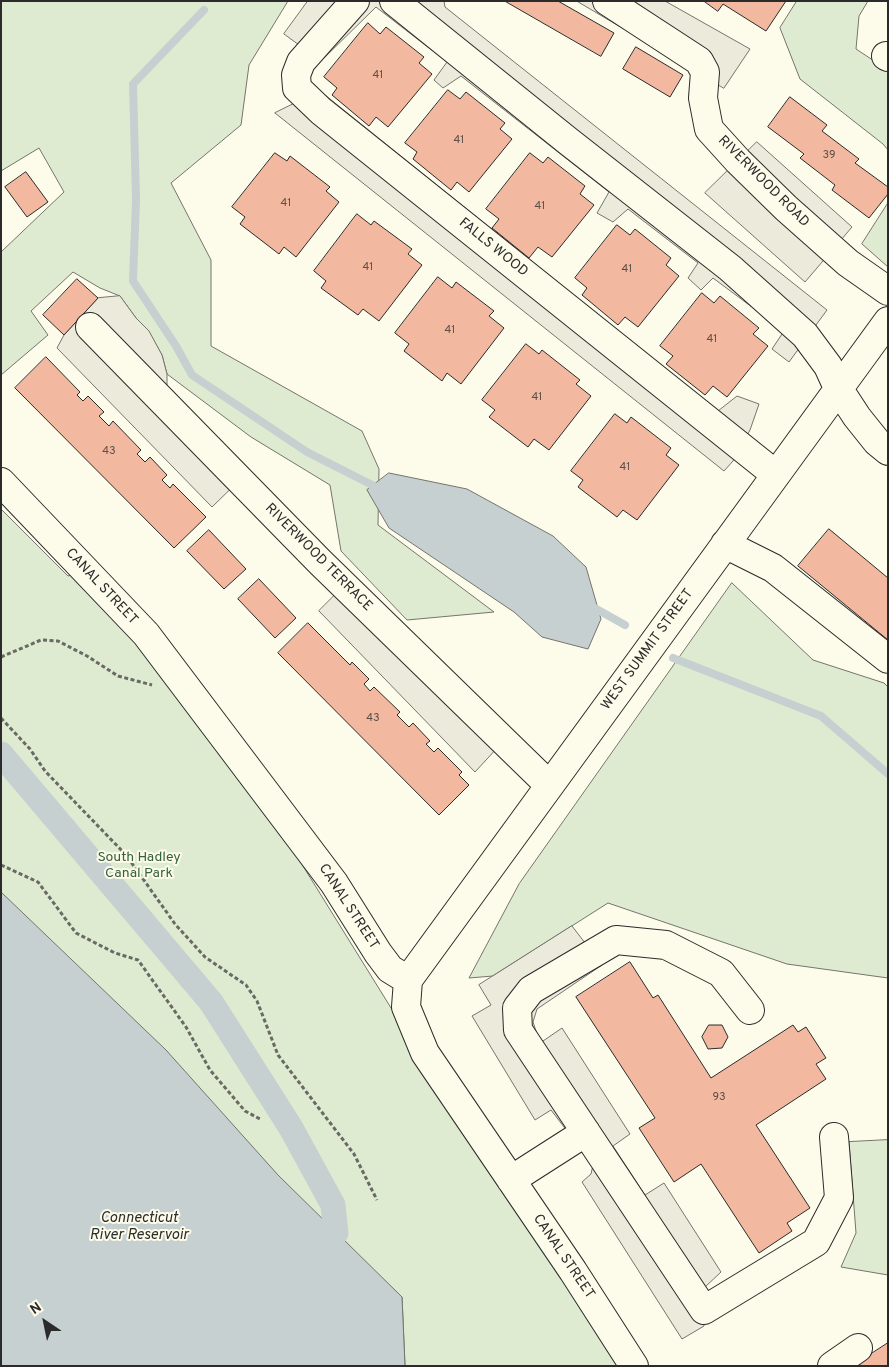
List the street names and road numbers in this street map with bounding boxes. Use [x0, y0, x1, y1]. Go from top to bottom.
street label: RIVERWOOD ROAD [714, 133, 812, 231]
street label: FALLS WOOD [455, 215, 531, 281]
street label: RIVERWOOD TERRACE [261, 501, 375, 615]
street label: CANAL STREET [61, 545, 141, 629]
street label: WEST SUMMIT STREET [598, 586, 698, 714]
street label: CANAL STREET [314, 861, 382, 953]
street label: CANAL STREET [529, 1212, 597, 1302]

